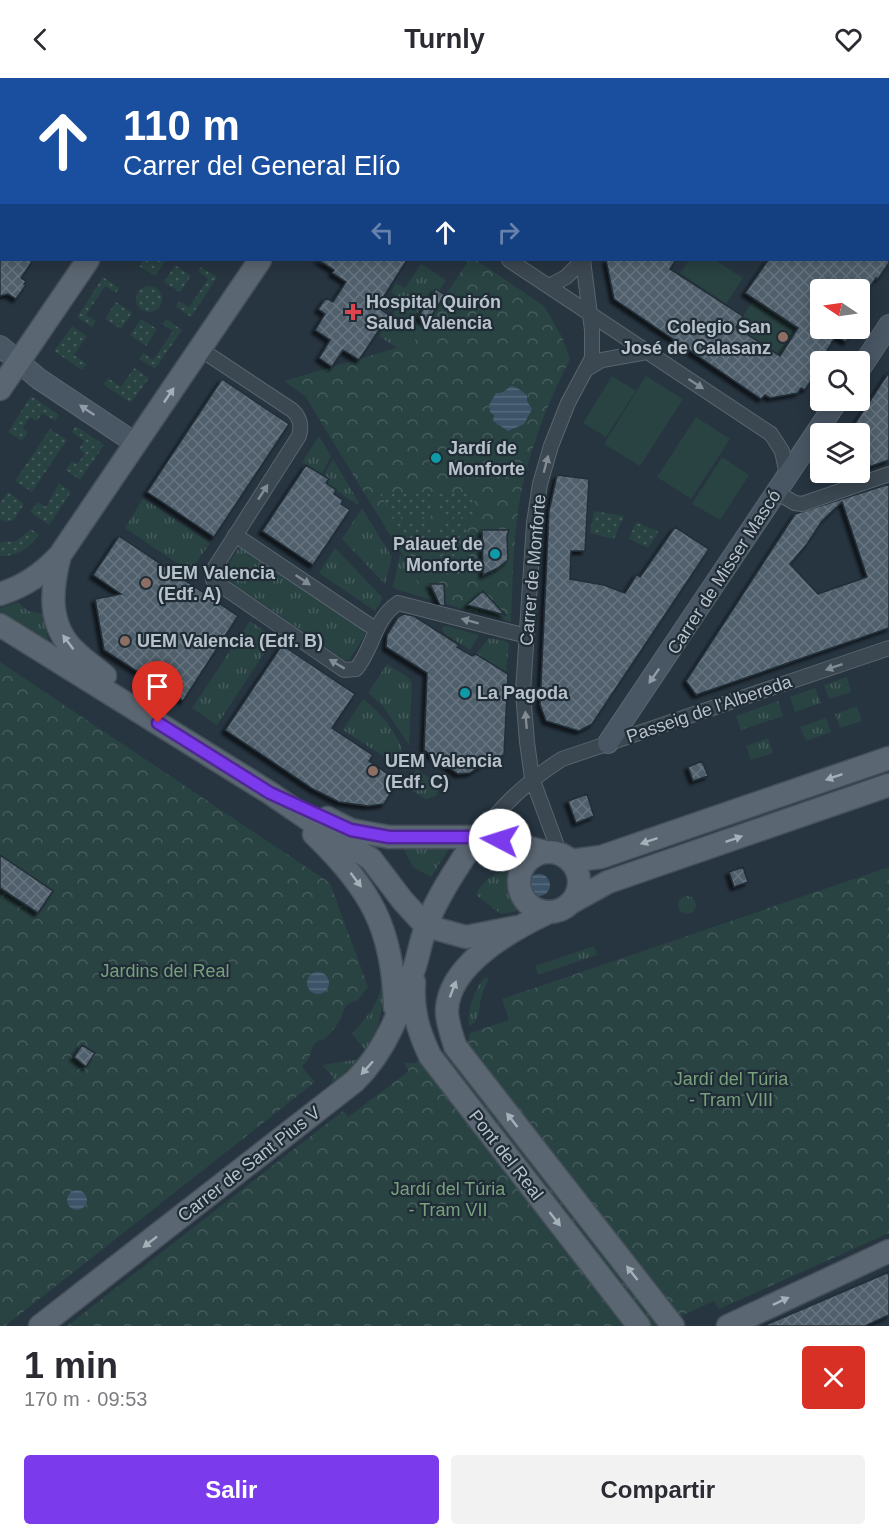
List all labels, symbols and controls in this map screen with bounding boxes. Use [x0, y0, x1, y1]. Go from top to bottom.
icon: back [24, 23, 57, 56]
icon: heart [832, 23, 865, 56]
text: Turnly [404, 24, 485, 54]
icon: ahead [24, 102, 102, 180]
text: 110 m [123, 102, 240, 149]
text: Carrer del General Elío [123, 151, 401, 181]
icon: left [366, 216, 399, 249]
icon: ahead [429, 216, 462, 249]
icon: right [492, 216, 525, 249]
north arrow [810, 279, 870, 339]
map controls [810, 279, 870, 483]
place label: Hospital Quirón Salud Valencia [366, 292, 501, 333]
marker: Hospital Quirón Salud Valencia [344, 303, 362, 321]
place label: Colegio San José de Calasanz [621, 317, 771, 358]
marker: Colegio San José de Calasanz [776, 330, 790, 344]
button: search [810, 351, 870, 411]
one-way arrow [688, 379, 704, 390]
one-way arrow [163, 387, 174, 403]
one-way arrow [78, 405, 95, 416]
button: layers [810, 423, 870, 483]
place label: Jardí de Monforte [448, 438, 525, 479]
marker: Jardí de Monforte [429, 451, 443, 465]
one-way arrow [542, 455, 551, 473]
one-way arrow [257, 483, 268, 500]
street label: Carrer de Misser Mascó [663, 486, 785, 658]
street label: Carrer de Monforte [516, 493, 550, 647]
place label: Palauet de Monforte [393, 534, 483, 575]
marker: Palauet de Monforte [488, 547, 502, 561]
place label: UEM Valencia (Edf. A) [158, 563, 276, 604]
one-way arrow [294, 574, 310, 586]
marker: UEM Valencia (Edf. A) [139, 576, 153, 590]
one-way arrow [461, 616, 479, 625]
place label: UEM Valencia (Edf. B) [137, 631, 323, 651]
marker: UEM Valencia (Edf. B) [118, 634, 132, 648]
one-way arrow [62, 635, 74, 651]
one-way arrow [329, 659, 345, 670]
pin [132, 661, 183, 723]
one-way arrow [825, 662, 843, 672]
one-way arrow [648, 668, 660, 684]
icon: arrive [141, 670, 174, 703]
street label: Passeig de l'Albereda [624, 671, 795, 747]
place label: La Pagoda [477, 683, 569, 703]
marker: La Pagoda [458, 686, 472, 700]
one-way arrow [521, 710, 530, 729]
place label: UEM Valencia (Edf. C) [385, 751, 503, 792]
marker: UEM Valencia (Edf. C) [366, 764, 380, 778]
one-way arrow [825, 772, 843, 782]
position arrow [468, 808, 532, 872]
one-way arrow [725, 833, 743, 843]
one-way arrow [640, 836, 658, 846]
one-way arrow [349, 872, 361, 887]
park label: Jardins del Real [100, 961, 230, 981]
one-way arrow [449, 980, 459, 998]
one-way arrow [361, 1060, 374, 1075]
park label: Jardí del Túria - Tram VIII [674, 1069, 789, 1110]
street label: Carrer de Sant Pius V [174, 1102, 324, 1226]
street label: Pont del Real [465, 1106, 547, 1204]
one-way arrow [507, 1112, 519, 1127]
park label: Jardí del Túria - Tram VII [391, 1179, 506, 1220]
one-way arrow [549, 1211, 561, 1226]
one-way arrow [142, 1235, 157, 1247]
one-way arrow [627, 1266, 639, 1281]
one-way arrow [772, 1296, 790, 1306]
text: 1 min [24, 1345, 118, 1386]
button: close [802, 1346, 865, 1409]
text: 170 m · 09:53 [24, 1388, 147, 1410]
button: Salir [24, 1455, 439, 1524]
button: Compartir [451, 1455, 865, 1524]

